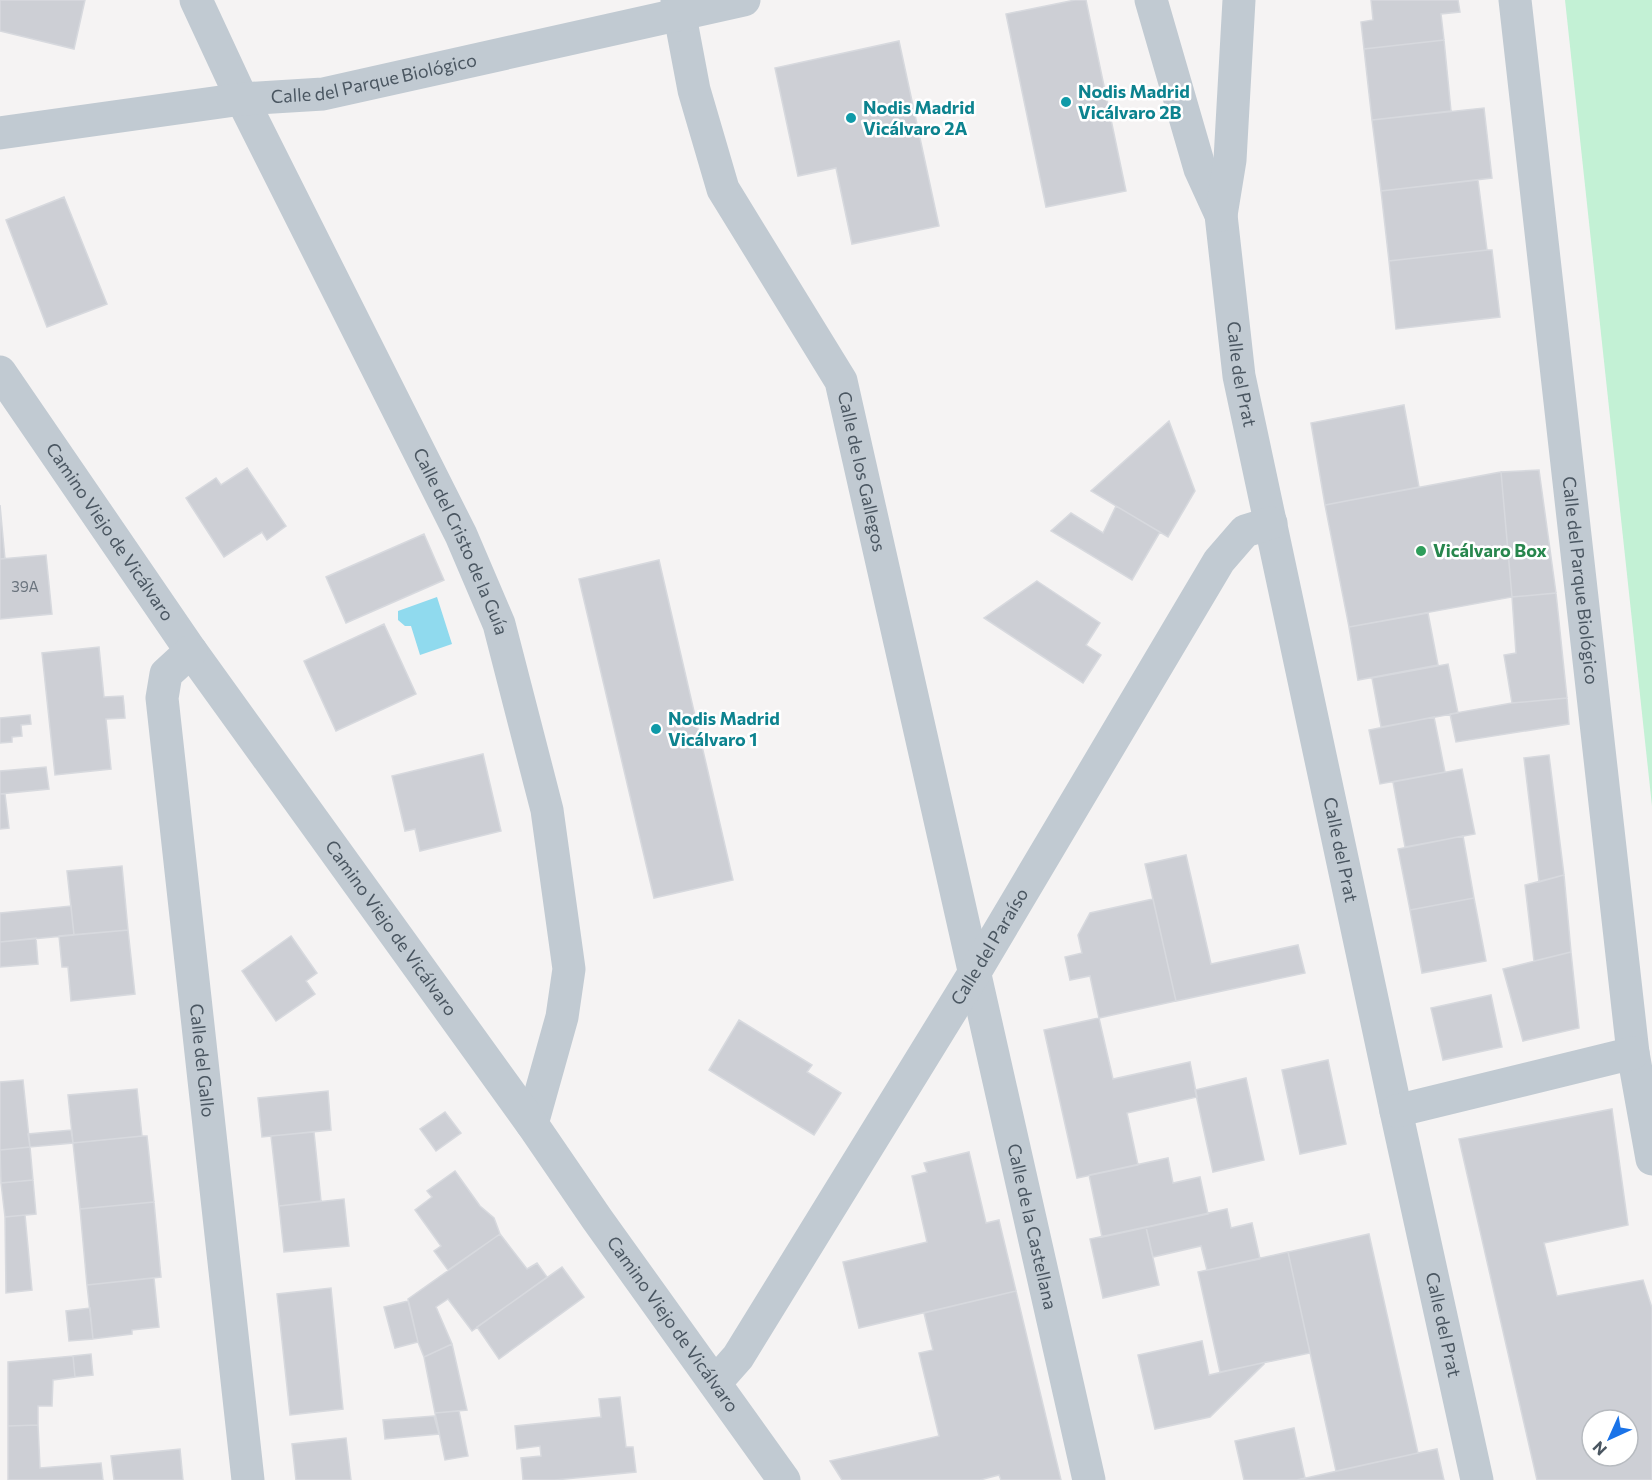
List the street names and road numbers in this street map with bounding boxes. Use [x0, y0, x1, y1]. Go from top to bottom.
street label: Calle del Parque Biológico [270, 48, 479, 107]
street label: Calle del Prat [1223, 320, 1262, 429]
street label: Calle de los Gallegos [834, 389, 891, 554]
street label: Camino Viejo de Vicálvaro [42, 438, 179, 625]
street label: Calle del Cristo de la Guía [409, 444, 513, 637]
street label: Calle del Parque Biológico [1558, 475, 1604, 686]
street label: Calle del Prat [1319, 795, 1363, 904]
street label: Camino Viejo de Vicálvaro [321, 836, 462, 1020]
street label: Calle del Paraíso [945, 884, 1032, 1009]
street label: Calle del Gallo [186, 1002, 220, 1118]
street label: Calle de la Castellana [1003, 1141, 1062, 1312]
street label: Camino Viejo de Vicálvaro [603, 1232, 744, 1416]
street label: Calle del Prat [1422, 1270, 1466, 1379]

